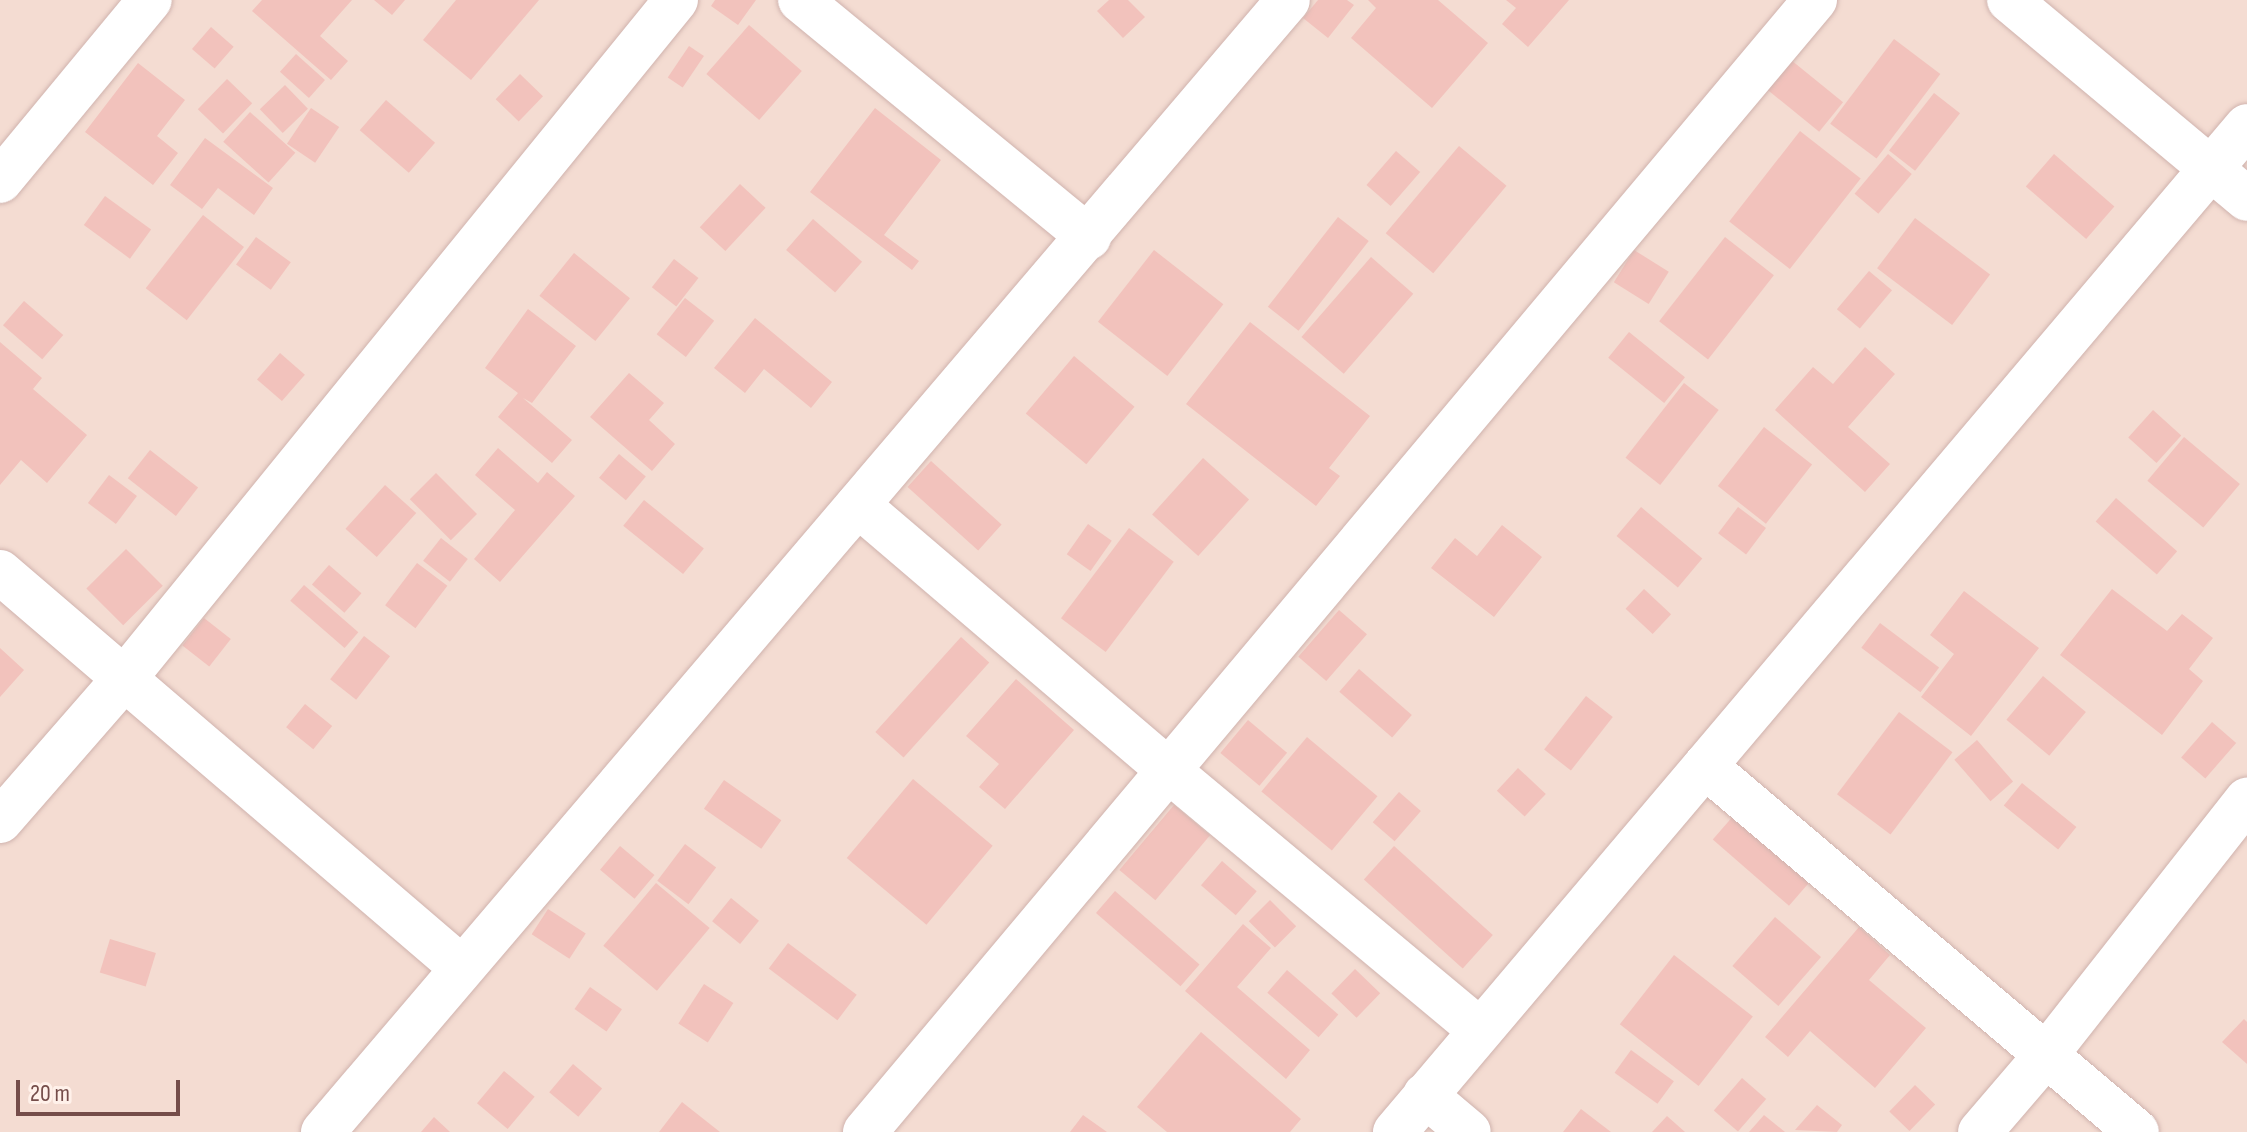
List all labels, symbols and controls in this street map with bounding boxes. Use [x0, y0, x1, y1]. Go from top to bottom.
scale bar [20, 1064, 184, 1114]
text: 20 m [30, 1079, 70, 1108]

